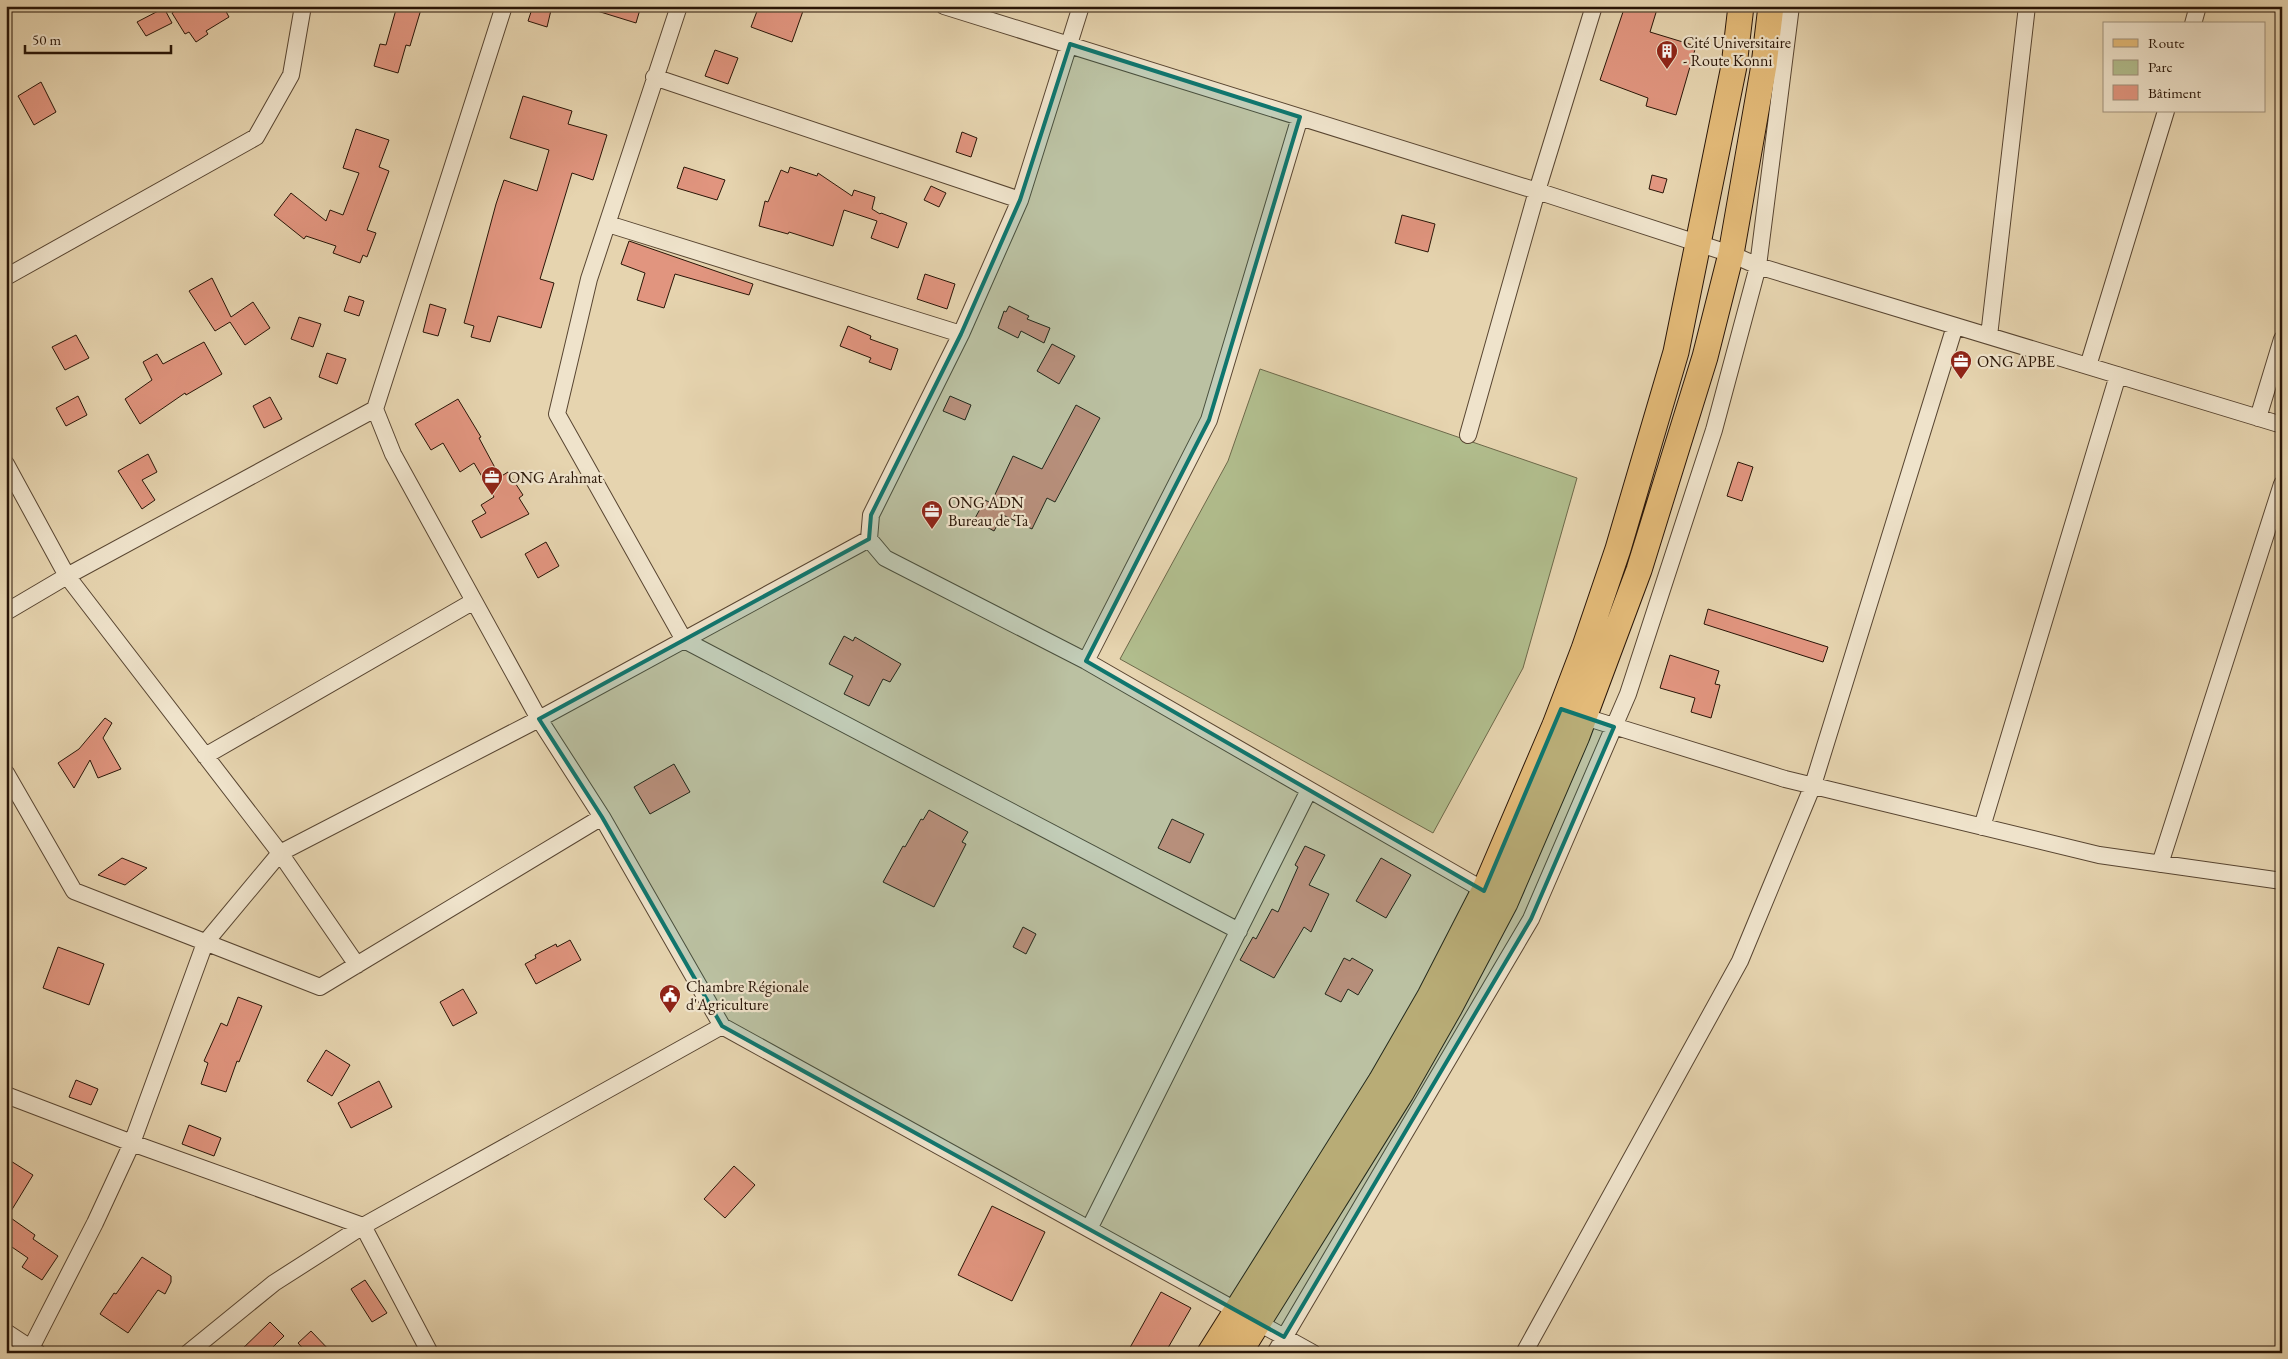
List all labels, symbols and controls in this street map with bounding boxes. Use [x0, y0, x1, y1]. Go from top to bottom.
scale bar [25, 22, 171, 54]
legend [2103, 22, 2266, 112]
text: 50 m [32, 30, 61, 49]
place label: Cité Universitaire - Route Konni [1683, 32, 1791, 71]
text: Route [2148, 33, 2185, 52]
building icon: Cité Universitaire - Route Konni [1655, 39, 1679, 70]
text: Parc [2148, 57, 2173, 76]
text: Bâtiment [2148, 83, 2202, 102]
office icon: ONG APBE [1949, 349, 1973, 380]
place label: ONG APBE [1977, 351, 2055, 372]
office icon: ONG Arahmat [480, 465, 504, 496]
place label: ONG Arahmat [508, 467, 603, 488]
place label: ONG ADN Bureau de Ta [948, 492, 1029, 531]
office icon: ONG ADN Bureau de Ta [920, 499, 944, 530]
place label: Chambre Régionale d'Agriculture [686, 976, 809, 1015]
public building icon: Chambre Régionale d'Agriculture [658, 983, 682, 1014]

